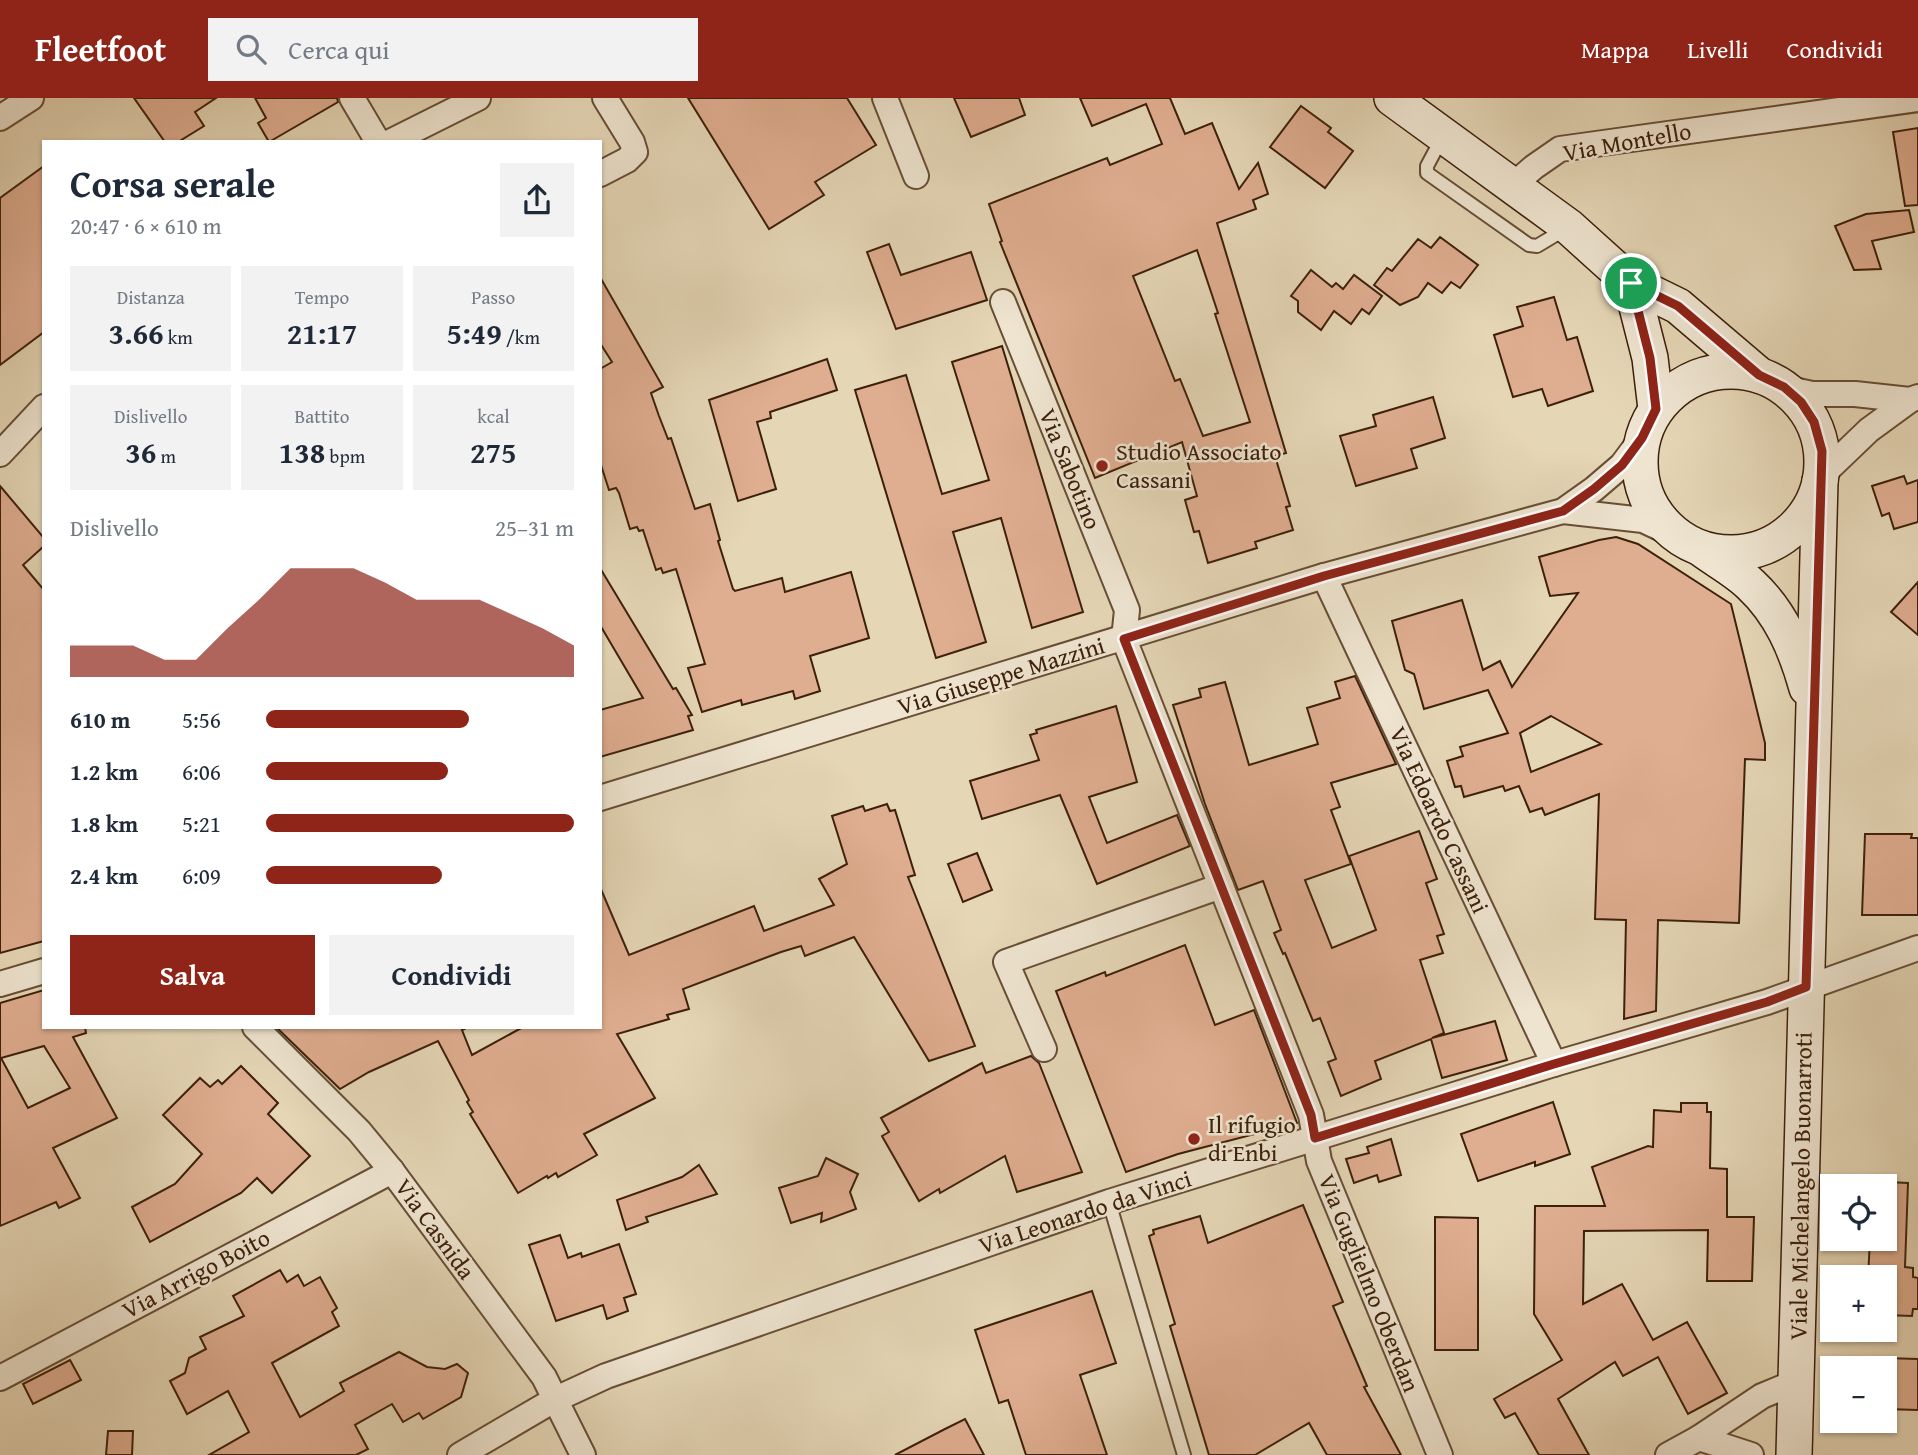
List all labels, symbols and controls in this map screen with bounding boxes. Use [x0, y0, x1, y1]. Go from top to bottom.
search box [208, 18, 698, 81]
text: Fleetfoot [35, 25, 166, 73]
icon: search [232, 30, 270, 68]
text: Cerca qui [288, 30, 390, 69]
text: Mappa [1581, 32, 1649, 67]
text: Livelli [1687, 32, 1748, 67]
text: Condividi [1786, 32, 1883, 67]
street label: Via Montello [1560, 113, 1694, 170]
text: Corsa serale [70, 155, 275, 211]
button: share [500, 163, 574, 237]
text: 20:47 · 6 × 610 m [70, 209, 222, 242]
pin [1601, 253, 1661, 313]
icon: arrive [1612, 264, 1650, 302]
text: Distanza [117, 283, 185, 311]
text: Tempo [295, 283, 349, 311]
text: Passo [471, 283, 515, 311]
text: 3.66 [108, 311, 164, 355]
text: 21:17 [287, 311, 357, 355]
text: 5:49 [447, 311, 502, 355]
text: km [164, 323, 193, 351]
text: /km [502, 323, 540, 351]
text: Dislivello [114, 402, 187, 430]
text: Battito [295, 402, 349, 430]
text: kcal [477, 402, 510, 430]
street label: Via Sabotino [1030, 403, 1111, 535]
text: 36 [125, 430, 156, 474]
text: 138 [279, 430, 325, 474]
text: 275 [470, 430, 517, 474]
place label: Studio Associato Cassani [1116, 434, 1282, 497]
text: m [156, 442, 176, 470]
text: bpm [325, 442, 365, 470]
marker: Studio Associato Cassani [1094, 458, 1110, 474]
text: Dislivello [70, 511, 159, 544]
text: 25–31 m [495, 511, 574, 544]
street label: Via Giuseppe Mazzini [893, 627, 1109, 724]
text: 610 m [70, 703, 131, 736]
text: 5:56 [182, 703, 221, 736]
street label: Via Edoardo Cassani [1381, 721, 1498, 919]
text: 1.2 km [70, 755, 138, 788]
text: 6:06 [182, 755, 221, 788]
text: 1.8 km [70, 807, 138, 840]
text: 5:21 [182, 807, 221, 840]
text: 2.4 km [70, 859, 138, 892]
text: 6:09 [182, 859, 221, 892]
button: Salva [70, 935, 315, 1015]
button: Condividi [329, 935, 574, 1015]
street label: Viale Michelangelo Buonarroti [1780, 1031, 1821, 1340]
place label: Il rifugio di Enbi [1208, 1107, 1296, 1170]
marker: Il rifugio di Enbi [1186, 1131, 1202, 1147]
street label: Via Leonardo da Vinci [974, 1161, 1196, 1262]
street label: Via Guglielmo Oberdan [1310, 1169, 1429, 1398]
street label: Via Casnida [387, 1171, 484, 1287]
map controls [1820, 1174, 1897, 1433]
button: locate [1820, 1174, 1897, 1251]
street label: Via Arrigo Boito [116, 1220, 276, 1327]
button: + [1820, 1265, 1897, 1342]
button: − [1820, 1356, 1897, 1433]

